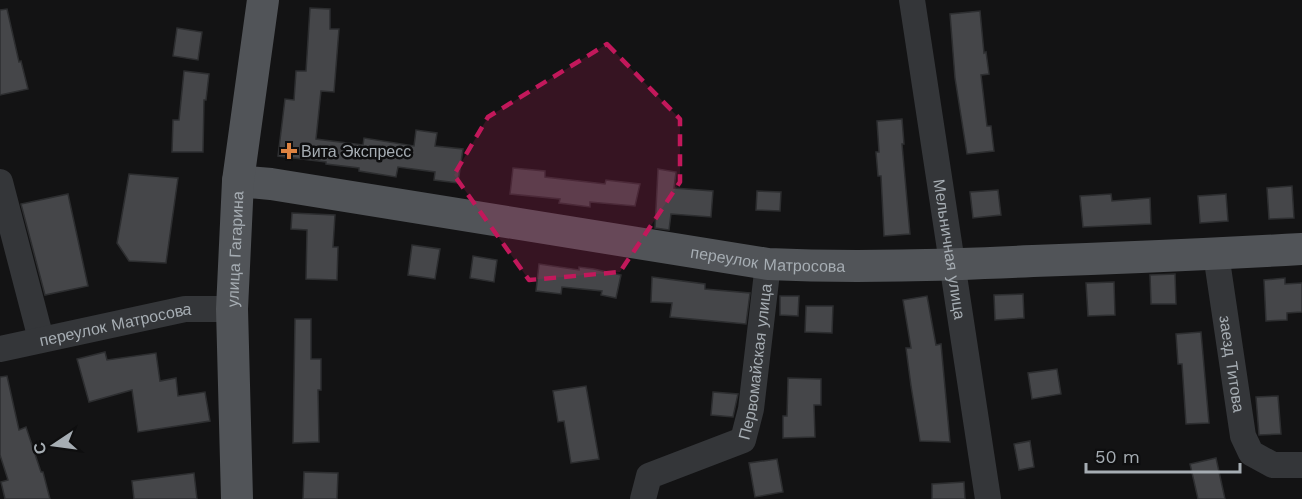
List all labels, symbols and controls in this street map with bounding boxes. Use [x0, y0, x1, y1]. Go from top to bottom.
place label: Вита Экспресс [301, 142, 411, 161]
marker: Вита Экспресс [282, 144, 296, 158]
street label: Мельничная улица [929, 178, 970, 321]
street label: улица Гагарина [223, 191, 248, 308]
street label: переулок Матросова [689, 243, 845, 276]
street label: Первомайская улица [734, 282, 776, 442]
street label: переулок Матросова [38, 300, 191, 350]
street label: заезд Титова [1215, 314, 1248, 414]
north arrow [24, 415, 84, 475]
scale bar [1086, 436, 1240, 474]
text: С [29, 440, 50, 456]
text: 50 m [1095, 446, 1140, 467]

